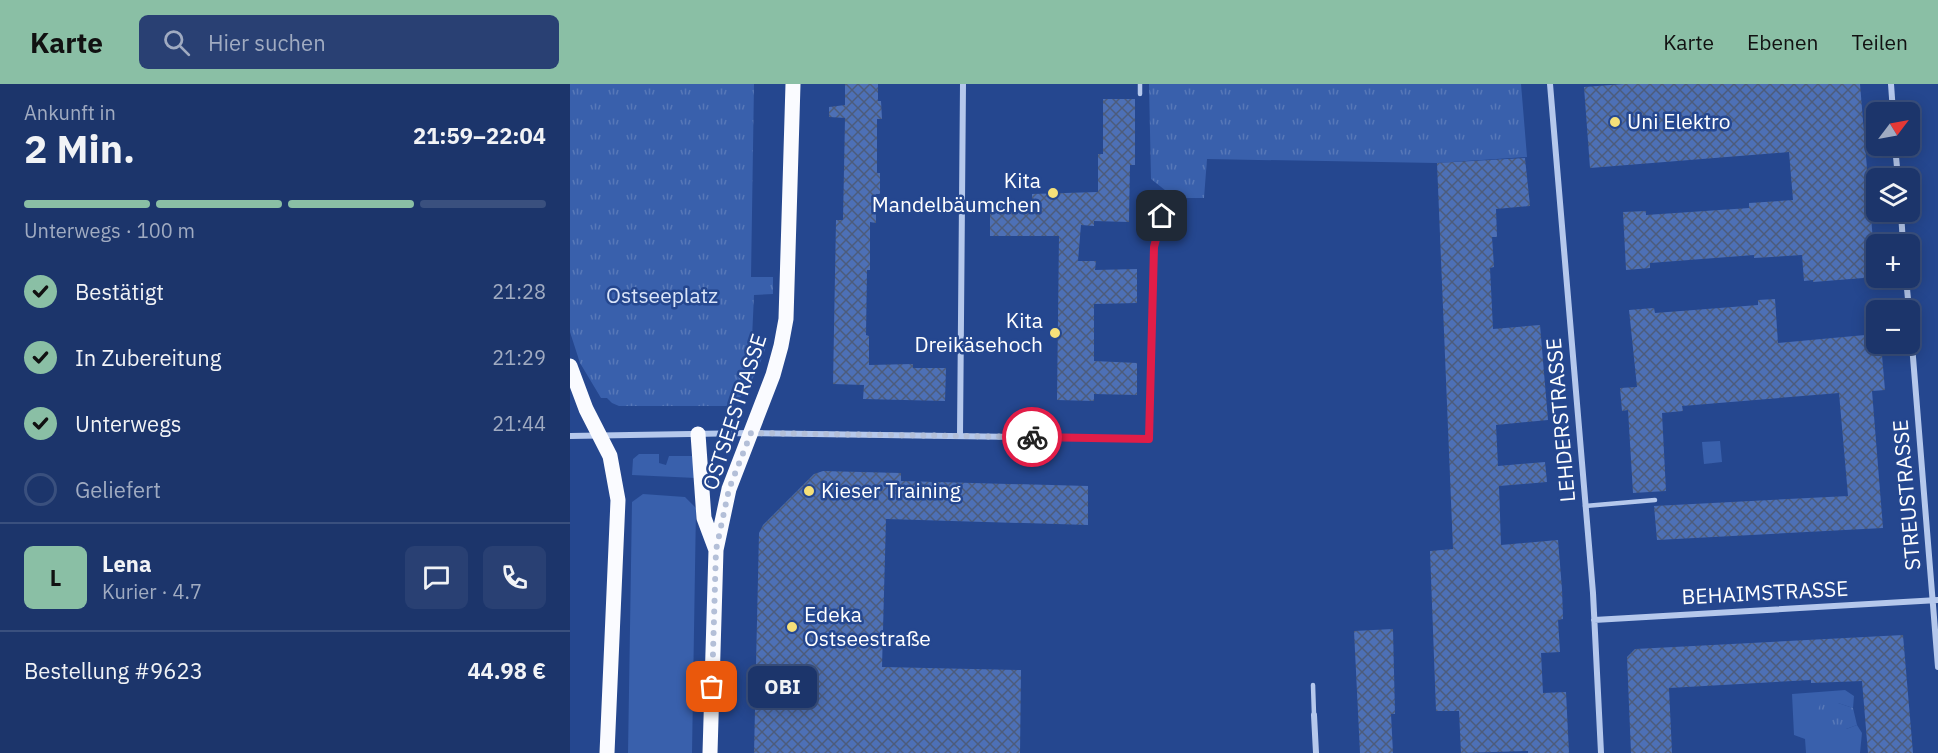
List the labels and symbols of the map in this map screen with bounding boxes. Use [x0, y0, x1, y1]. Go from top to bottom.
north arrow [1866, 102, 1920, 156]
place label: Uni Elektro [1627, 107, 1730, 135]
marker: Uni Elektro [1608, 115, 1622, 129]
place label: Kita Mandelbäumchen [872, 166, 1041, 218]
marker: Kita Mandelbäumchen [1046, 186, 1060, 200]
pin [1136, 190, 1187, 241]
park label: Ostseeplatz [606, 281, 718, 309]
place label: Kita Dreikäsehoch [914, 306, 1043, 358]
marker: Kita Dreikäsehoch [1048, 326, 1062, 340]
street label: OSTSEESTRASSE [696, 330, 772, 493]
street label: LEHDERSTRASSE [1539, 337, 1581, 503]
courier [1002, 407, 1062, 467]
street label: STREUSTRASSE [1885, 419, 1927, 572]
place label: Kieser Training [821, 476, 961, 504]
marker: Kieser Training [802, 484, 816, 498]
street label: BEHAIMSTRASSE [1681, 574, 1849, 610]
place label: Edeka Ostseestraße [804, 600, 931, 652]
marker: Edeka Ostseestraße [785, 620, 799, 634]
pin [686, 661, 737, 712]
callout: OBI [748, 666, 817, 708]

